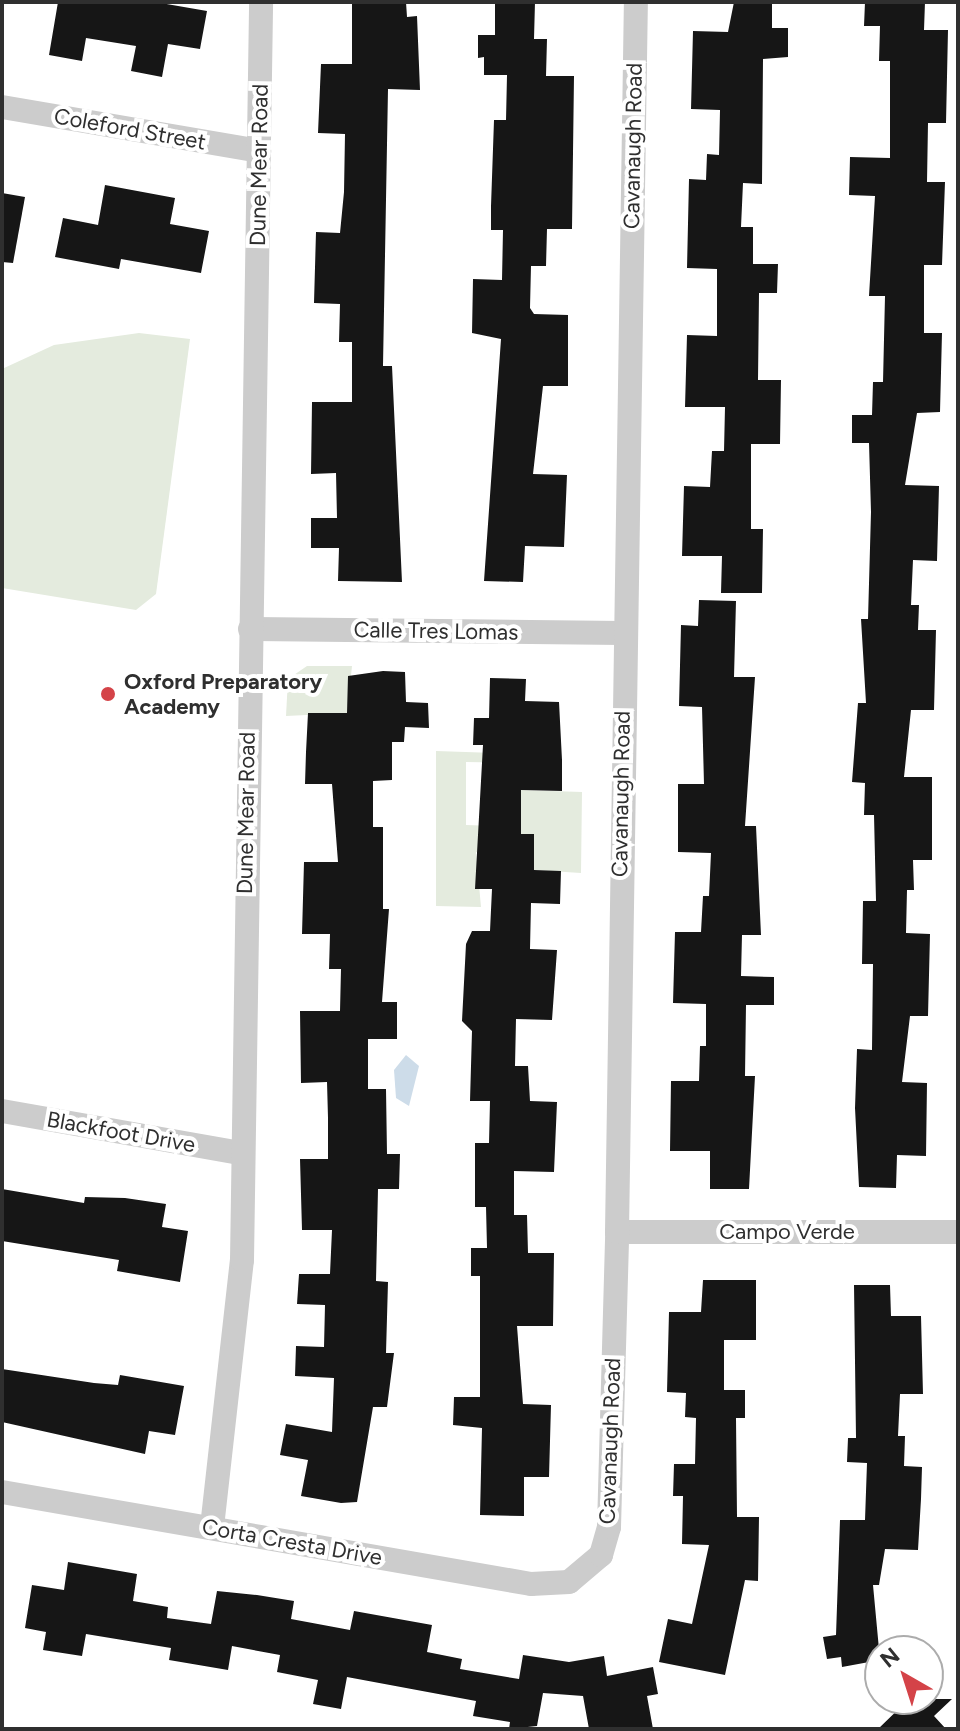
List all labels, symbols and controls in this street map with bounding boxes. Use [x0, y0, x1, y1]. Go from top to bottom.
street label: Cavanaugh Road [618, 63, 648, 229]
street label: Dune Mear Road [244, 84, 274, 246]
street label: Coleford Street [52, 103, 208, 155]
street label: Calle Tres Lomas [353, 616, 519, 646]
place label: Oxford Preparatory Academy [124, 668, 322, 720]
marker: Oxford Preparatory Academy [99, 685, 117, 703]
street label: Cavanaugh Road [606, 711, 636, 877]
street label: Dune Mear Road [231, 732, 261, 894]
street label: Blackfoot Drive [45, 1106, 197, 1158]
street label: Campo Verde [719, 1219, 855, 1245]
street label: Cavanaugh Road [594, 1357, 626, 1525]
street label: Corta Cresta Drive [200, 1513, 384, 1571]
north arrow [864, 1635, 944, 1715]
text: N [875, 1642, 905, 1673]

